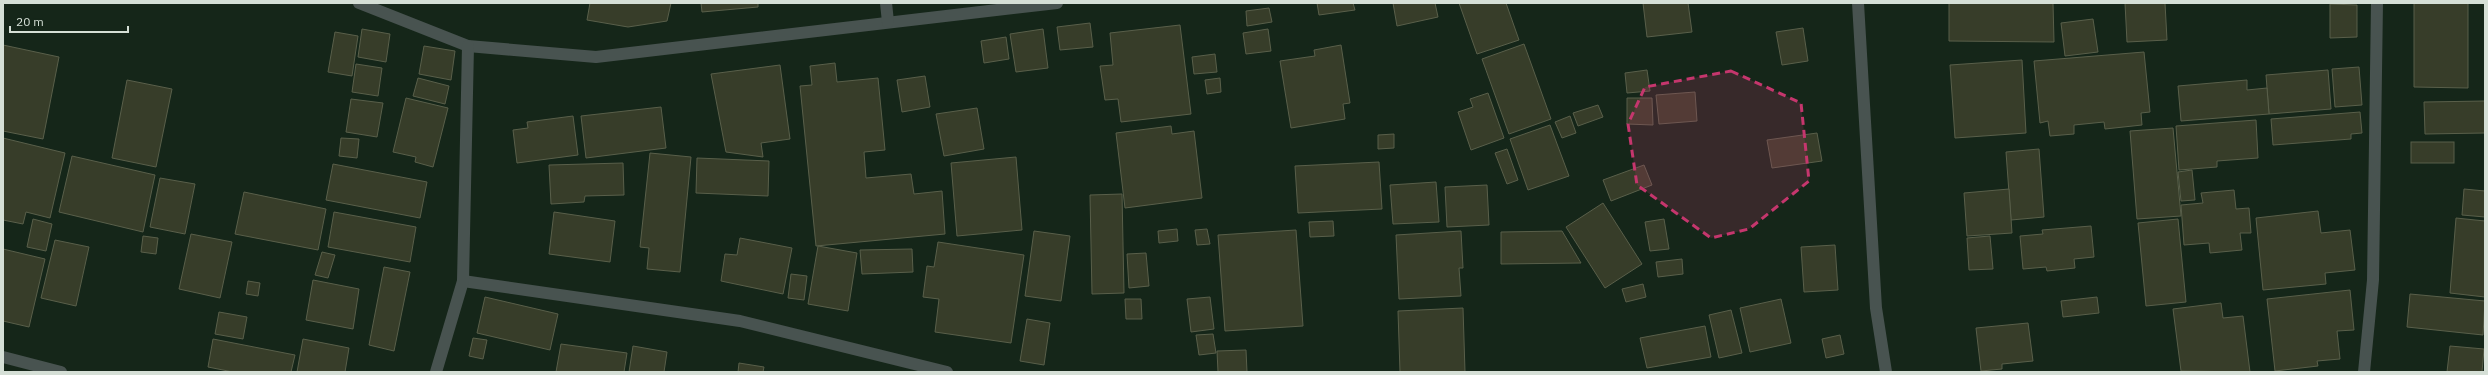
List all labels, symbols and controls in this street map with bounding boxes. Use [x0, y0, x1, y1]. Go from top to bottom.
scale bar [10, 8, 128, 34]
text: 20 m [16, 14, 44, 29]

